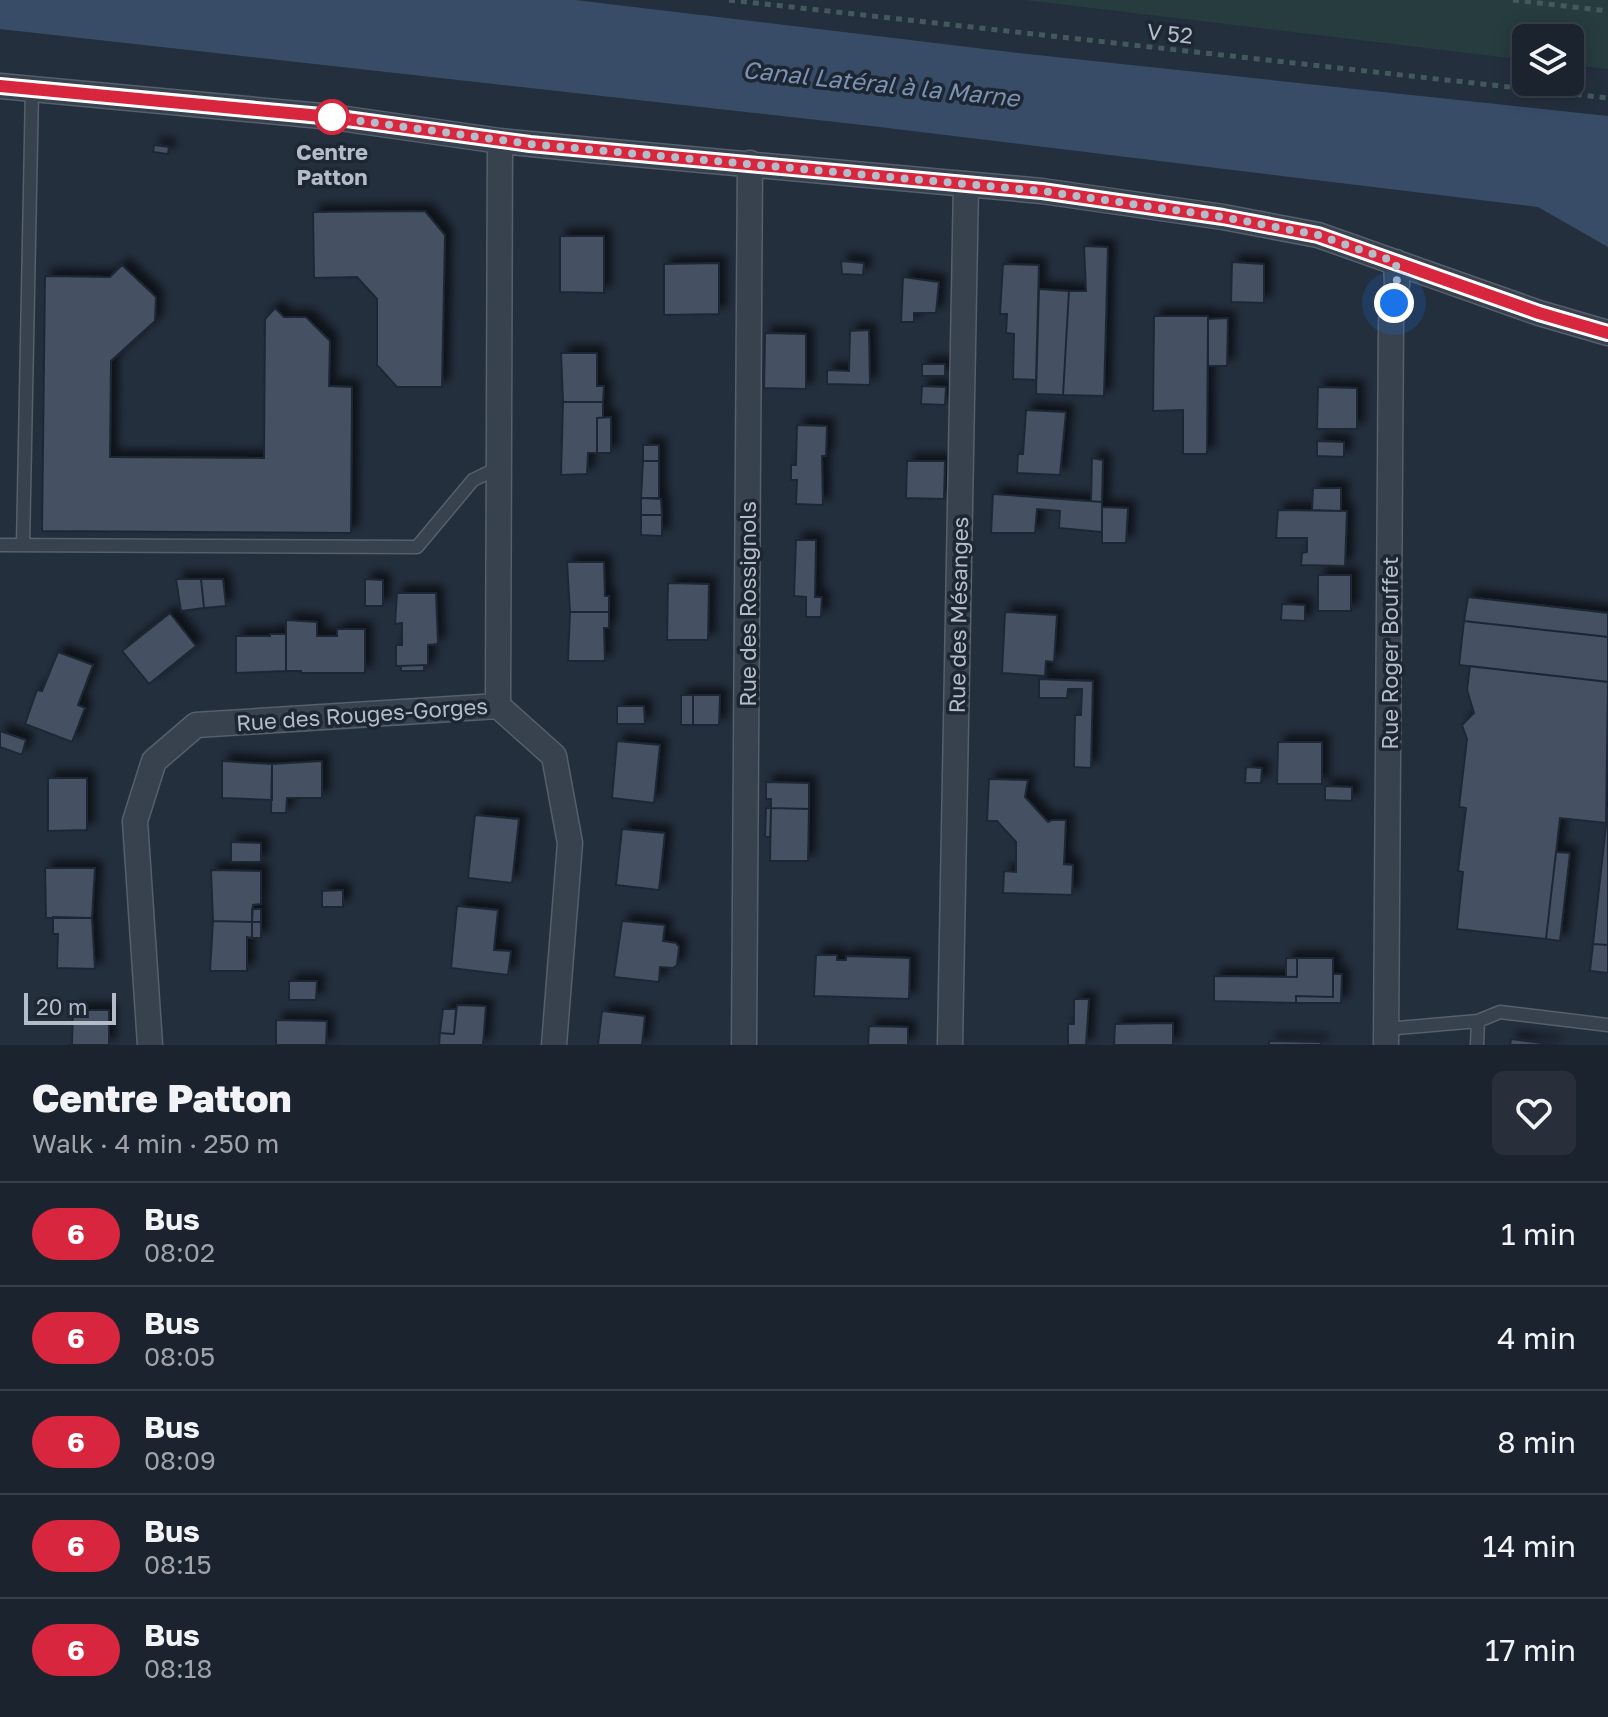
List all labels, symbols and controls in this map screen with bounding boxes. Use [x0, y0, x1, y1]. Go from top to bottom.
street label: V 52 [1146, 17, 1194, 49]
map controls [1512, 24, 1584, 96]
button: layers [1512, 24, 1584, 96]
water label: Canal Latéral à la Marne [741, 54, 1023, 112]
marker: Centre Patton [315, 100, 349, 134]
place label: Centre Patton [296, 138, 368, 190]
your location [1374, 283, 1414, 323]
street label: Rue des Rossignols [734, 501, 761, 707]
street label: Rue des Mésanges [943, 516, 973, 714]
street label: Rue Roger Bouffet [1376, 556, 1403, 750]
street label: Rue des Rouges-Gorges [235, 692, 489, 736]
scale bar [24, 989, 116, 1025]
text: 20 m [36, 993, 87, 1020]
button: heart [1492, 1071, 1576, 1155]
text: Centre Patton [32, 1075, 291, 1120]
text: Walk · 4 min · 250 m [32, 1128, 279, 1159]
text: Bus [144, 1201, 200, 1237]
text: 1 min [1501, 1216, 1576, 1252]
text: 6 [67, 1217, 85, 1250]
text: 08:02 [144, 1237, 215, 1268]
text: Bus [144, 1305, 200, 1341]
text: 4 min [1497, 1320, 1576, 1356]
text: 6 [67, 1321, 85, 1354]
text: 08:05 [144, 1341, 215, 1372]
text: Bus [144, 1409, 200, 1445]
text: 8 min [1497, 1424, 1576, 1460]
text: 6 [67, 1425, 85, 1458]
text: 08:09 [144, 1445, 216, 1476]
text: Bus [144, 1513, 200, 1549]
text: 14 min [1483, 1528, 1576, 1564]
text: 6 [67, 1529, 85, 1562]
text: 08:15 [144, 1549, 211, 1580]
text: Bus [144, 1617, 200, 1653]
text: 17 min [1485, 1632, 1576, 1668]
text: 6 [67, 1633, 85, 1666]
text: 08:18 [144, 1653, 212, 1684]

